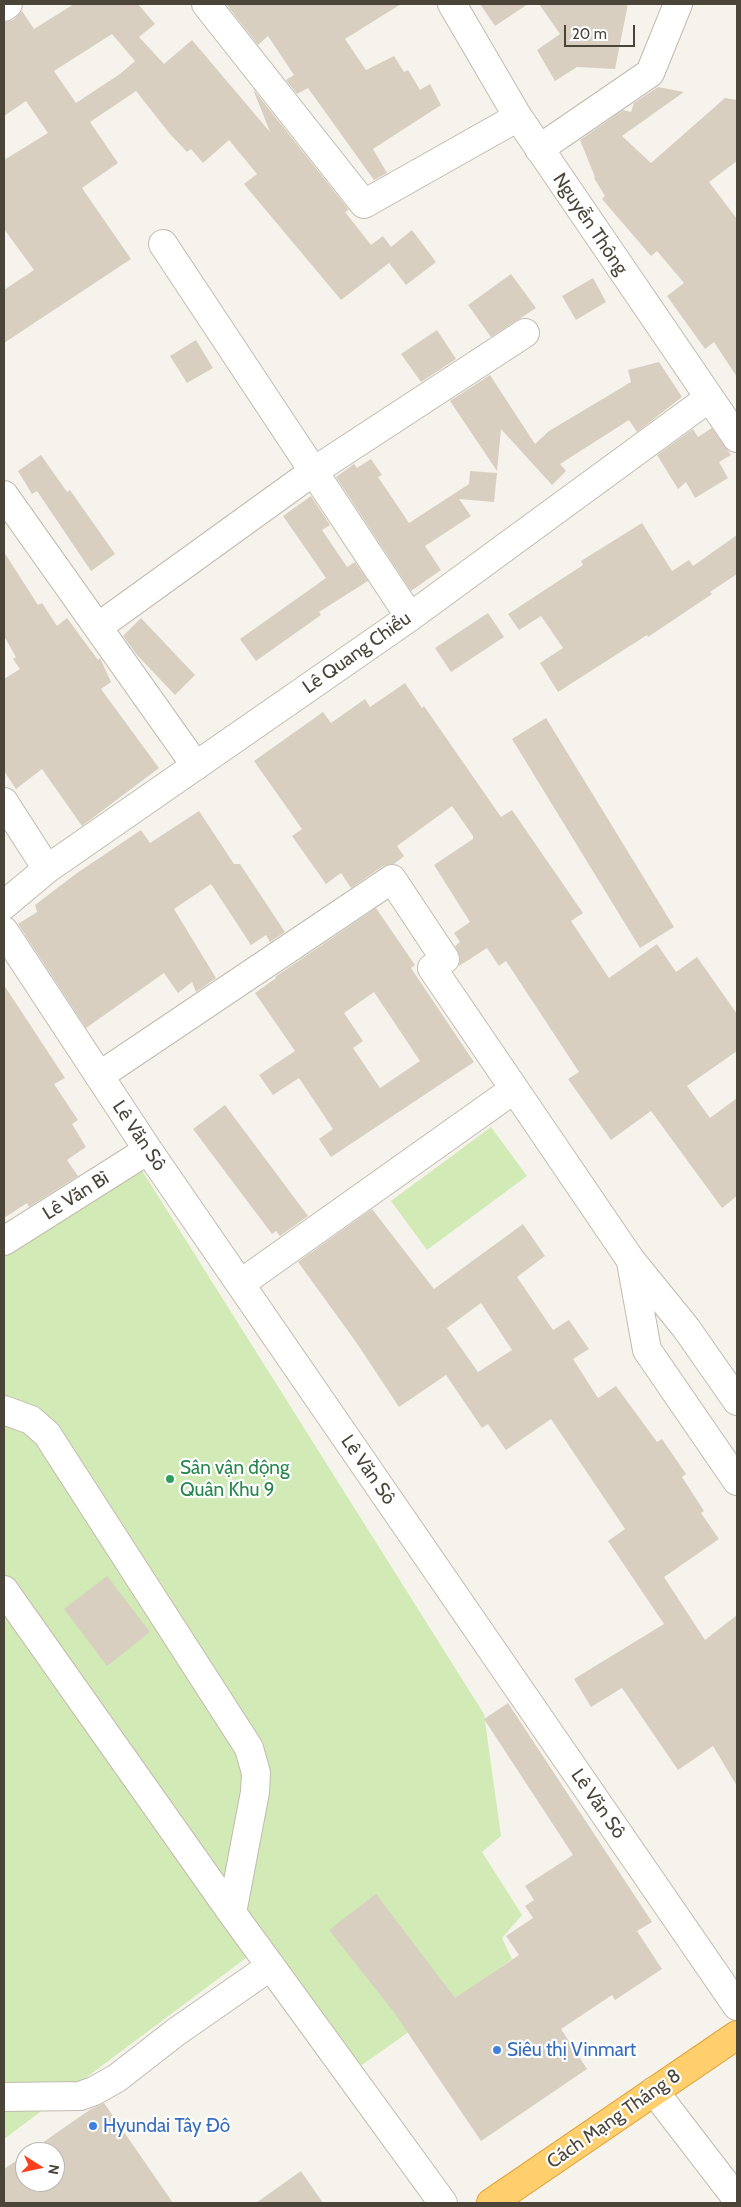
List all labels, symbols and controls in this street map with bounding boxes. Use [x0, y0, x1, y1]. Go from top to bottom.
scale bar [566, 15, 637, 47]
text: 20 m [572, 25, 607, 43]
street label: Nguyễn Thông [548, 169, 632, 279]
street label: Lê Quang Chiểu [298, 607, 416, 699]
street label: Lê Văn Sô [107, 1097, 171, 1175]
street label: Lê Văn Bì [39, 1167, 113, 1225]
street label: Lê Văn Sô [336, 1431, 400, 1509]
place label: Sân vận động Quân Khu 9 [180, 1457, 289, 1501]
marker: Sân vận động Quân Khu 9 [164, 1473, 176, 1485]
street label: Lê Văn Sô [566, 1765, 630, 1843]
place label: Siêu thị Vinmart [507, 2039, 636, 2061]
marker: Siêu thị Vinmart [491, 2044, 503, 2056]
street label: Cách Mạng Tháng 8 [543, 2064, 685, 2174]
place label: Hyundai Tây Đô [103, 2115, 230, 2137]
marker: Hyundai Tây Đô [87, 2120, 99, 2132]
north arrow [15, 2142, 65, 2192]
text: N [44, 2163, 64, 2176]

